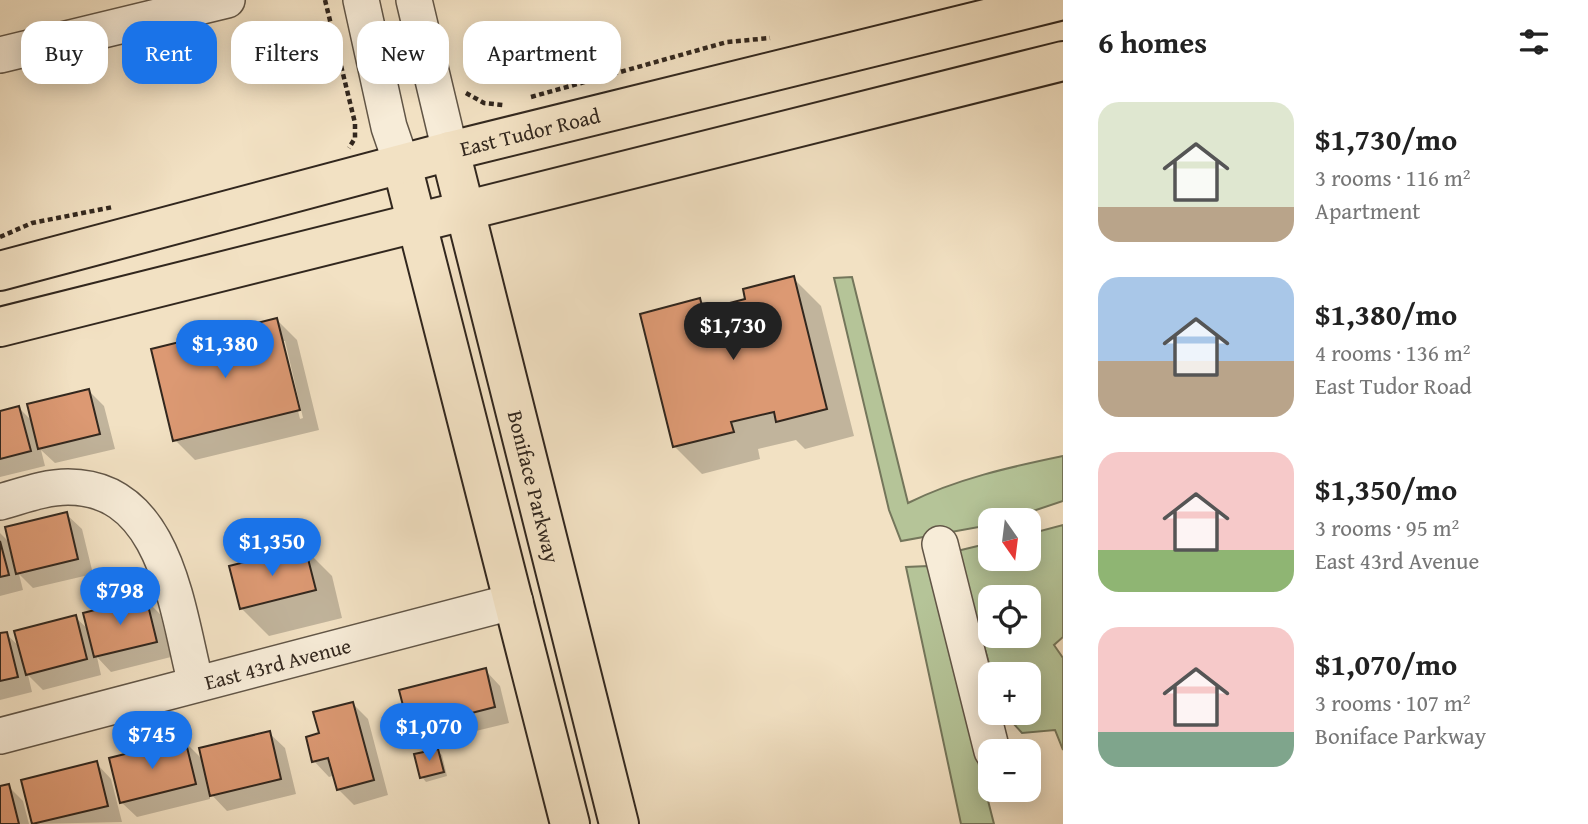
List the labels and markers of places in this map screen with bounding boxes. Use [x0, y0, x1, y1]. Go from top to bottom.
pin: $1,730 [676, 302, 790, 362]
pin: $1,380 [168, 320, 282, 380]
pin: $1,350 [215, 518, 329, 578]
pin: $798 [79, 568, 161, 627]
pin: $1,070 [372, 704, 486, 763]
pin: $745 [111, 712, 193, 771]

